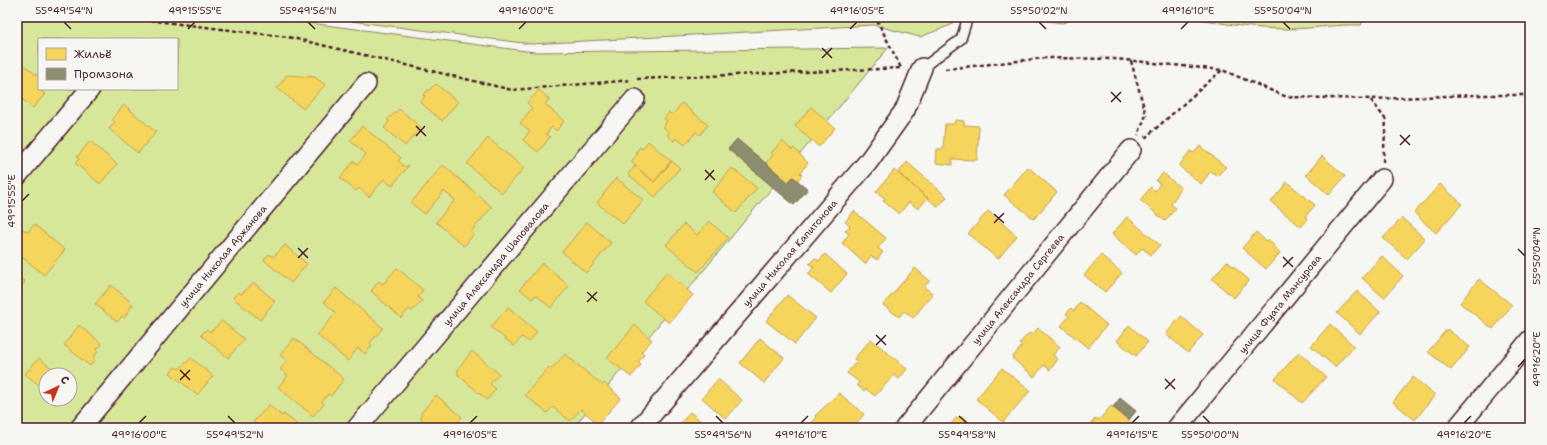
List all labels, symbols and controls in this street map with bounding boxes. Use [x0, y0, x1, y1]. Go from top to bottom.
text: 55°49'54"N [35, 4, 93, 17]
text: 49°15'55"E [168, 4, 222, 17]
text: 55°49'56"N [279, 4, 337, 17]
text: 49°16'00"E [498, 4, 554, 17]
text: 49°16'05"E [830, 4, 884, 17]
text: 55°50'02"N [1010, 4, 1068, 17]
text: 49°16'10"E [1162, 4, 1214, 17]
text: 55°50'04"N [1254, 4, 1312, 17]
legend [38, 38, 178, 90]
text: Жильё [74, 46, 112, 62]
text: Промзона [74, 66, 134, 82]
text: 49°15'55"E [5, 174, 18, 228]
street label: улица Николая Капитонова [740, 196, 841, 309]
street label: улица Александра Шаповалова [440, 199, 552, 329]
street label: улица Николая Аржанова [177, 202, 270, 310]
text: 55°50'04"N [1530, 227, 1543, 285]
street label: улица Александра Сергеева [969, 230, 1067, 347]
street label: улица Фуата Мансурова [1236, 251, 1325, 356]
text: 49°16'20"E [1530, 331, 1543, 387]
north arrow [38, 367, 78, 407]
text: С [57, 372, 72, 388]
text: 49°16'00"E [111, 428, 167, 441]
text: 55°49'52"N [206, 428, 264, 441]
text: 49°16'05"E [443, 428, 497, 441]
text: 55°49'56"N [694, 428, 752, 441]
text: 49°16'10"E [775, 428, 827, 441]
text: 55°49'58"N [938, 428, 996, 441]
text: 49°16'15"E [1106, 428, 1158, 441]
text: 55°50'00"N [1181, 428, 1239, 441]
text: 49°16'20"E [1436, 428, 1492, 441]

